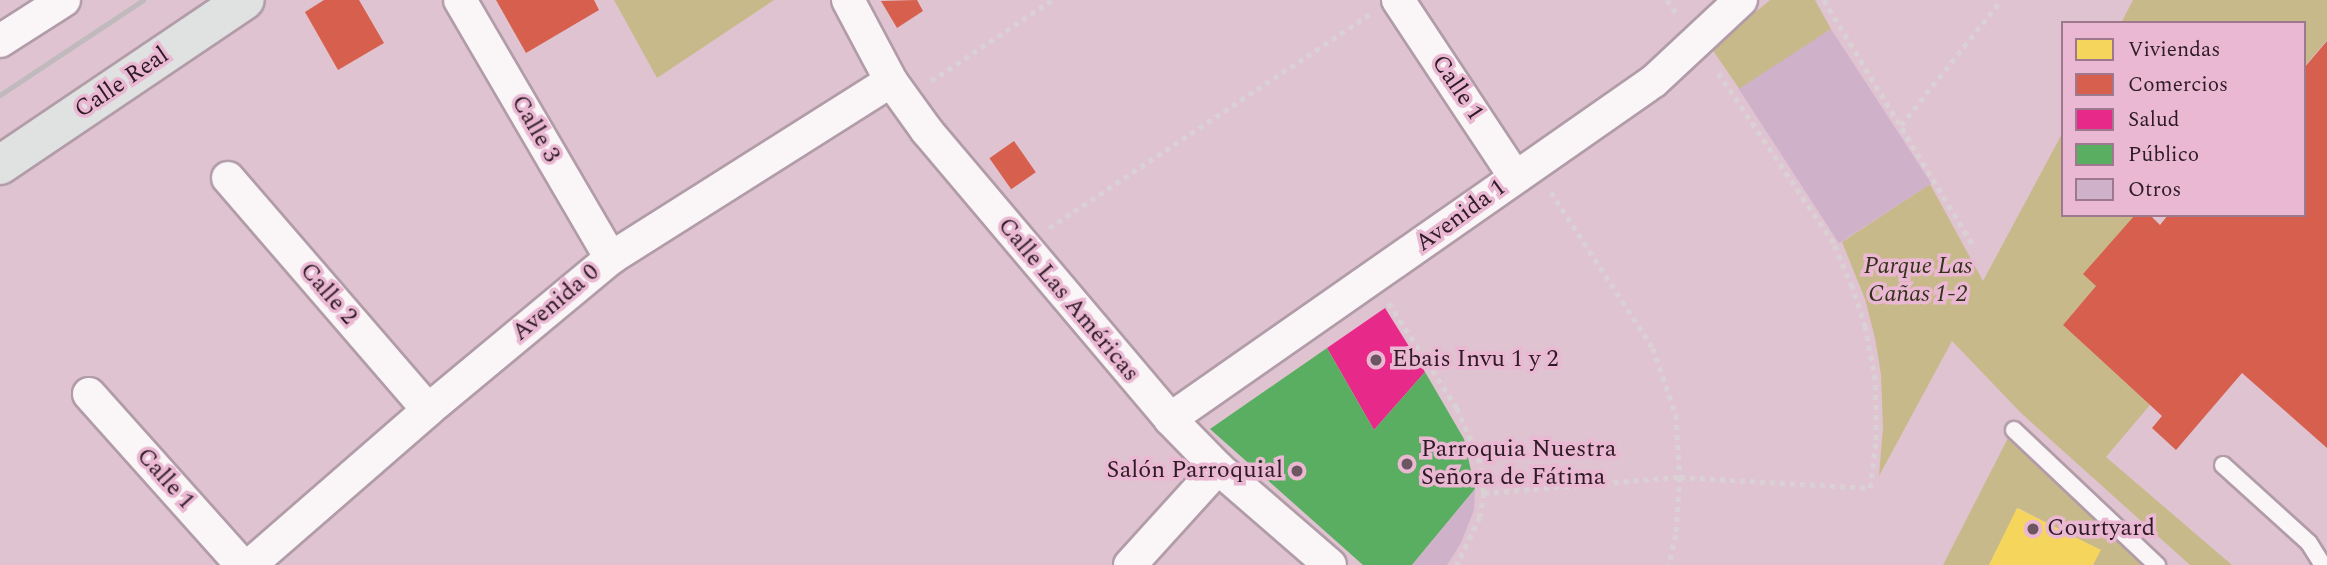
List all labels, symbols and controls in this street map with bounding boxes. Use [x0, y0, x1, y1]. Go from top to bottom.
legend [2061, 21, 2306, 217]
text: Viviendas [2128, 34, 2220, 66]
street label: Calle Real [70, 41, 174, 125]
street label: Calle 1 [1425, 50, 1489, 126]
text: Comercios [2128, 69, 2228, 101]
street label: Calle 3 [504, 90, 566, 168]
text: Salud [2128, 104, 2179, 136]
text: Público [2128, 139, 2199, 171]
street label: Avenida 1 [1410, 174, 1512, 258]
text: Otros [2128, 174, 2181, 206]
street label: Calle Las Américas [991, 212, 1145, 388]
park label: Parque Las Cañas 1-2 [1864, 253, 1972, 309]
street label: Calle 2 [293, 257, 363, 331]
street label: Avenida 0 [507, 258, 605, 348]
place label: Ebais Invu 1 y 2 [1392, 346, 1558, 374]
marker: Ebais Invu 1 y 2 [1366, 350, 1386, 370]
place label: Parroquia Nuestra Señora de Fátima [1421, 436, 1616, 492]
street label: Calle 1 [130, 442, 200, 516]
marker: Parroquia Nuestra Señora de Fátima [1399, 456, 1415, 472]
place label: Salón Parroquial [1106, 457, 1283, 485]
marker: Salón Parroquial [1289, 463, 1305, 479]
place label: Courtyard [2047, 515, 2155, 543]
marker: Courtyard [2025, 521, 2041, 537]

